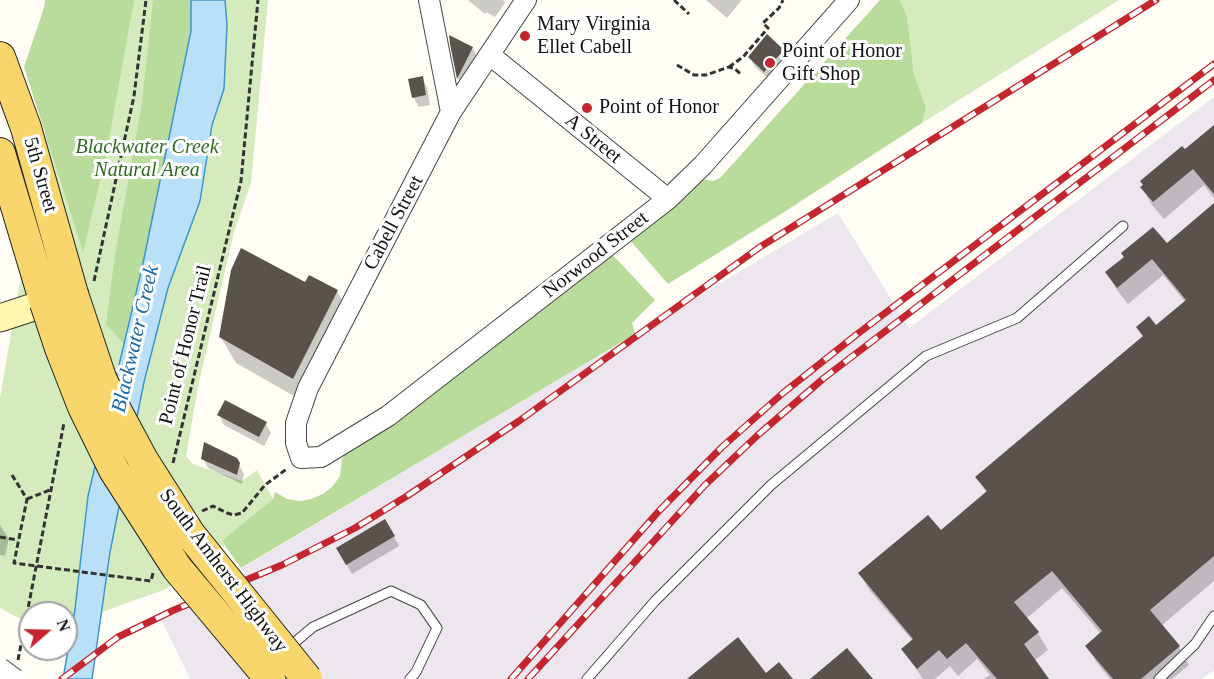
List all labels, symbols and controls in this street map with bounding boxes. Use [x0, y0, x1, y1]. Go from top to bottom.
place label: Mary Virginia Ellet Cabell [537, 13, 650, 60]
marker: Mary Virginia Ellet Cabell [518, 29, 532, 43]
place label: Point of Honor Gift Shop [782, 40, 902, 87]
marker: Point of Honor Gift Shop [763, 56, 777, 70]
place label: Point of Honor [599, 96, 719, 120]
marker: Point of Honor [580, 101, 594, 115]
street label: A Street [560, 109, 626, 169]
street label: 5th Street [18, 135, 62, 215]
park label: Blackwater Creek Natural Area [75, 136, 219, 183]
street label: Cabell Street [359, 172, 429, 274]
street label: Norwood Street [538, 206, 654, 304]
water label: Blackwater Creek [107, 263, 165, 415]
street label: Point of Honor Trail [155, 263, 217, 427]
street label: South Amherst Highway [154, 484, 292, 658]
north arrow [18, 601, 78, 661]
text: N [54, 617, 73, 634]

